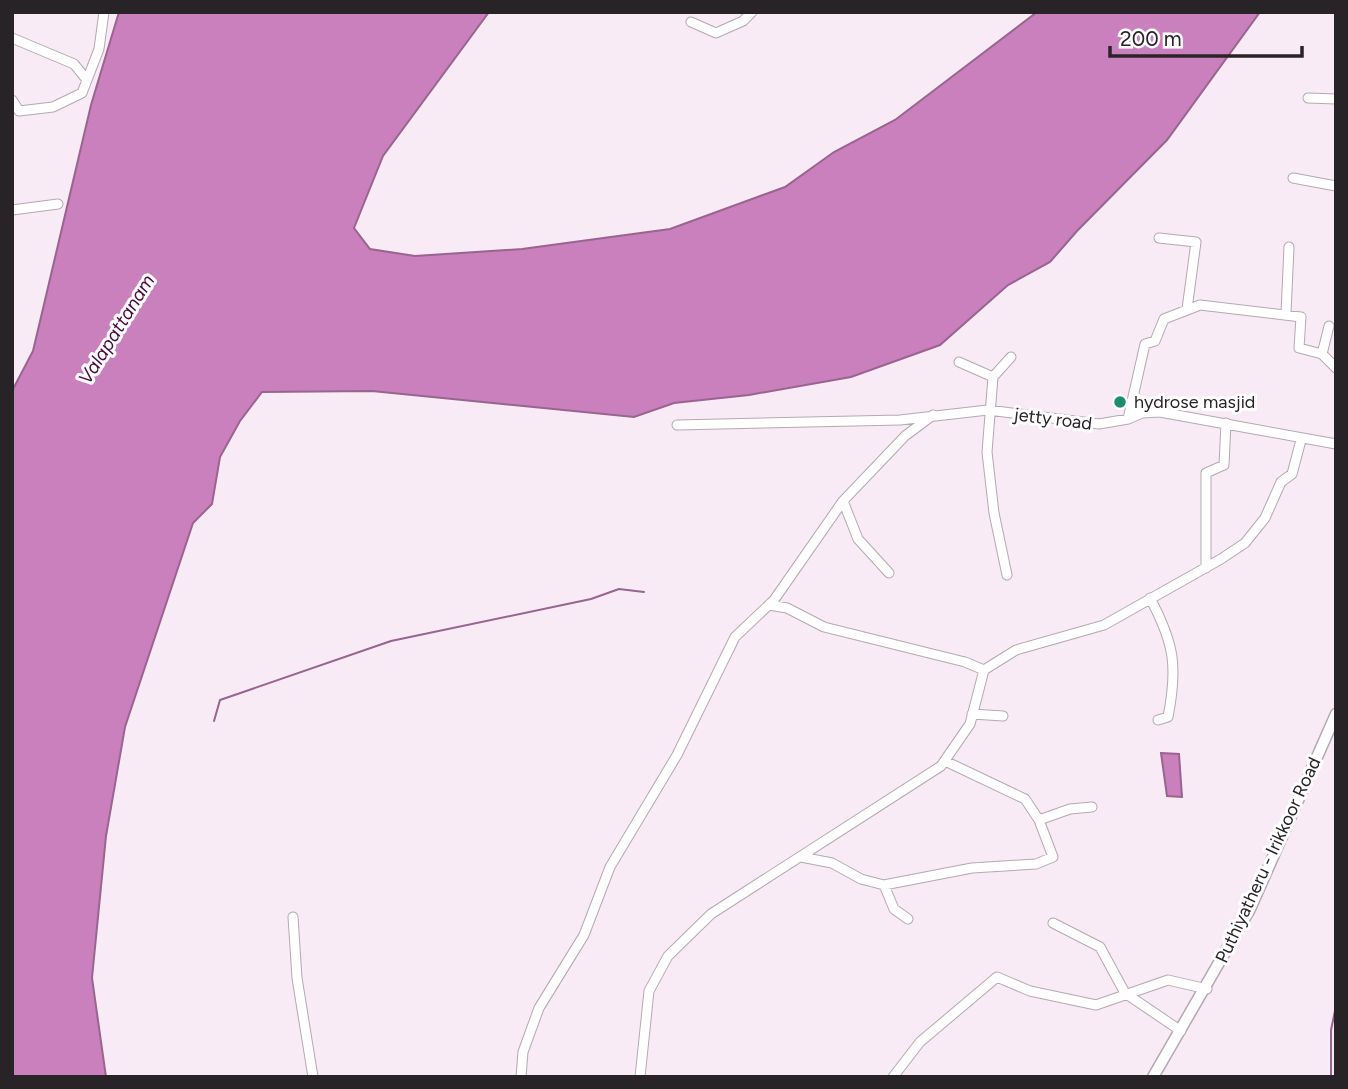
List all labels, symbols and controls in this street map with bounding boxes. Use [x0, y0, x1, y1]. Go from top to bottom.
scale bar [1110, 14, 1302, 58]
text: 200 m [1120, 26, 1182, 51]
water label: Valapattanam [74, 270, 159, 388]
place label: hydrose masjid [1134, 391, 1255, 413]
marker: hydrose masjid [1112, 394, 1128, 410]
street label: jetty road [1012, 403, 1093, 435]
street label: Puthiyatheru - Irikkoor Road [1211, 754, 1325, 966]

